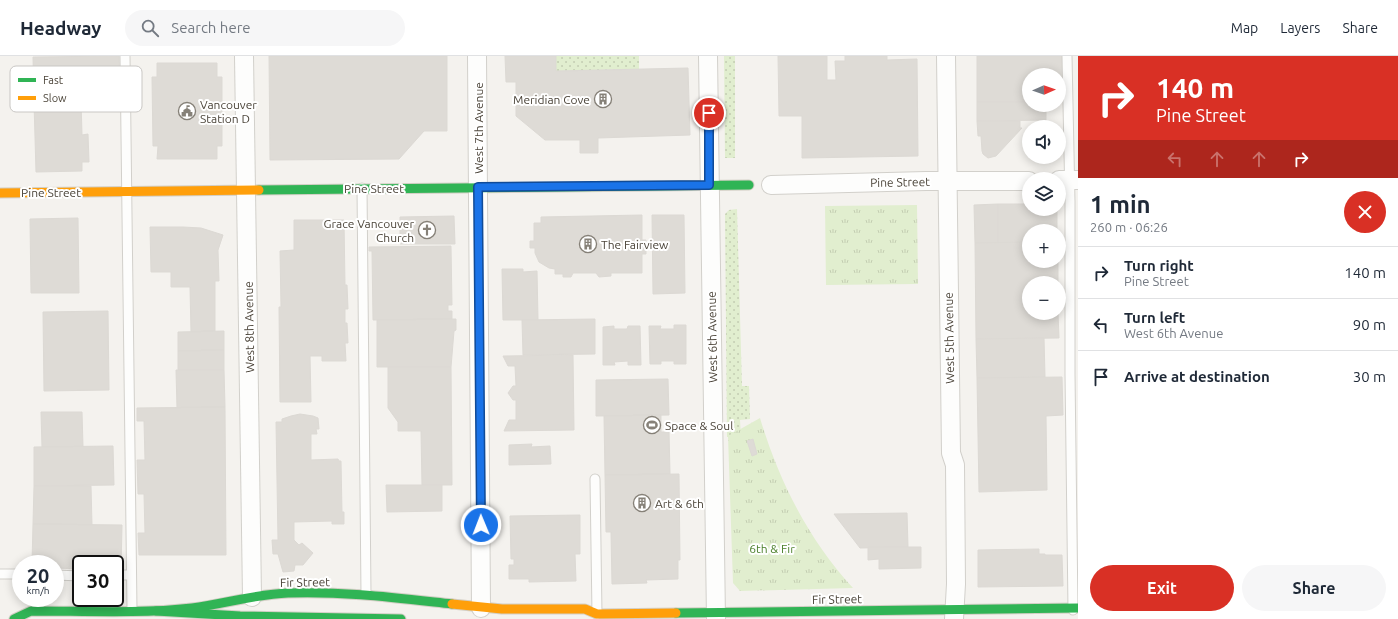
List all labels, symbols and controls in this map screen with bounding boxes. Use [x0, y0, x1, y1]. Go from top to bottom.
search box [125, 10, 405, 46]
text: Headway [20, 17, 101, 39]
icon: search [139, 17, 161, 39]
text: Search here [171, 19, 251, 36]
text: Map [1231, 20, 1258, 36]
text: Layers [1280, 20, 1320, 36]
text: Share [1342, 20, 1378, 36]
legend [10, 66, 142, 112]
north arrow [1022, 68, 1066, 112]
map controls [1022, 68, 1066, 320]
icon: right [1090, 72, 1142, 124]
text: 140 m [1156, 72, 1234, 103]
text: Fast [43, 74, 64, 86]
street label: West 7th Avenue [472, 82, 485, 174]
building icon: Meridian Cove [593, 89, 613, 109]
text: Slow [43, 92, 67, 104]
place label: Meridian Cove [513, 93, 590, 106]
pin [692, 96, 726, 130]
place label: Vancouver Station D [200, 98, 257, 125]
public building icon: Vancouver Station D [177, 101, 197, 121]
icon: arrive [698, 102, 720, 124]
text: Pine Street [1156, 105, 1246, 125]
button: sound [1022, 120, 1066, 164]
icon: left [1164, 148, 1186, 170]
icon: ahead [1206, 148, 1228, 170]
icon: ahead [1248, 148, 1270, 170]
icon: right [1290, 148, 1312, 170]
button: layers [1022, 172, 1066, 216]
street label: Pine Street [870, 175, 930, 189]
street label: Pine Street [344, 182, 404, 195]
street label: Pine Street [21, 186, 81, 199]
text: 1 min [1090, 191, 1151, 218]
button: close [1344, 191, 1386, 233]
place label: Grace Vancouver Church [324, 217, 414, 244]
church icon: Grace Vancouver Church [417, 220, 437, 240]
text: 260 m · 06:26 [1090, 220, 1168, 234]
button: + [1022, 224, 1066, 268]
building icon: The Fairview [578, 234, 598, 254]
place label: The Fairview [601, 238, 669, 251]
text: Turn right [1124, 257, 1194, 274]
icon: right [1090, 262, 1112, 284]
text: 140 m [1344, 264, 1386, 281]
text: Pine Street [1124, 274, 1189, 288]
button: − [1022, 276, 1066, 320]
street label: West 8th Avenue [242, 281, 256, 373]
street label: West 6th Avenue [705, 291, 719, 383]
street label: West 5th Avenue [942, 292, 956, 384]
text: Turn left [1124, 309, 1185, 326]
icon: left [1090, 314, 1112, 336]
text: 90 m [1353, 316, 1386, 333]
text: West 6th Avenue [1124, 326, 1223, 340]
icon: arrive [1090, 366, 1112, 388]
text: Arrive at destination [1124, 368, 1270, 385]
text: 30 m [1353, 368, 1386, 385]
sports icon: Space & Soul [642, 415, 662, 435]
place label: Space & Soul [665, 419, 733, 432]
building icon: Art & 6th [632, 493, 652, 513]
place label: Art & 6th [655, 497, 704, 510]
position arrow [460, 504, 502, 546]
park label: 6th & Fir [749, 542, 795, 555]
speed limit sign: 30 [72, 555, 124, 607]
text: 20 [27, 564, 49, 587]
button: Exit [1090, 565, 1234, 611]
button: Share [1242, 565, 1386, 611]
street label: Fir Street [280, 575, 330, 589]
text: km/h [26, 585, 50, 596]
street label: Fir Street [812, 592, 862, 606]

